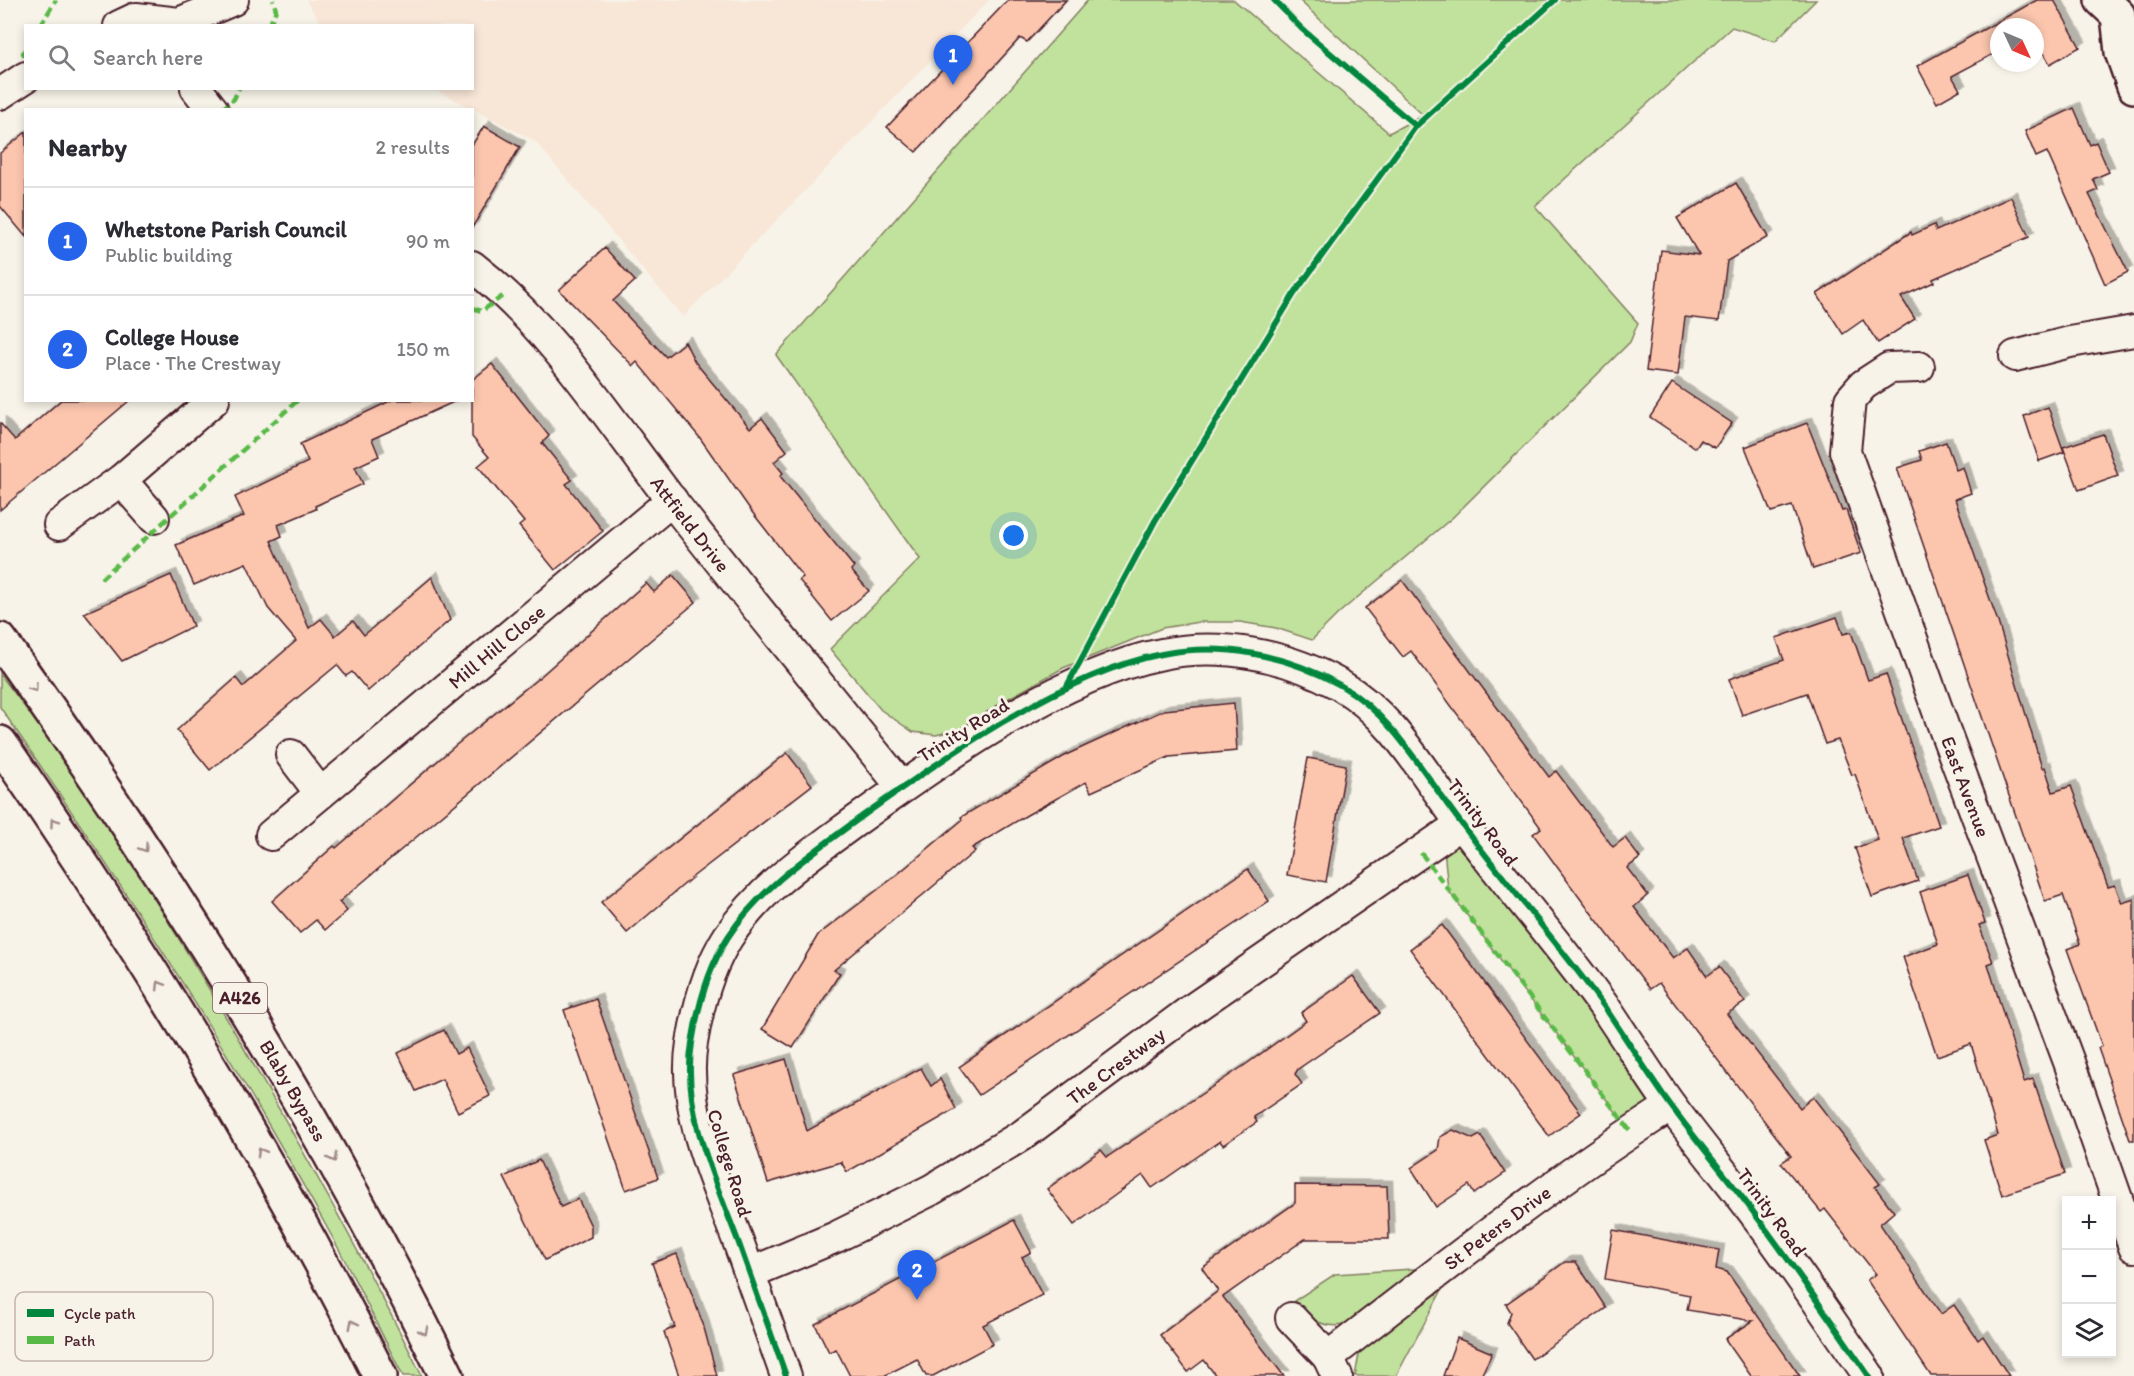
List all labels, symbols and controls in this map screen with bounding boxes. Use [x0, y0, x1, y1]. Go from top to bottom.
north arrow [1990, 18, 2044, 72]
search box [24, 24, 474, 90]
pin: 1 [934, 36, 972, 85]
icon: search [45, 41, 78, 74]
text: Search here [93, 44, 203, 71]
text: Nearby [48, 131, 127, 163]
text: 2 results [376, 135, 450, 159]
text: Whetstone Parish Council [105, 216, 347, 243]
text: 1 [63, 229, 72, 253]
text: 90 m [406, 229, 450, 253]
text: Public building [105, 243, 232, 267]
text: College House [105, 324, 239, 351]
text: 2 [62, 337, 73, 361]
text: 150 m [397, 337, 450, 361]
text: Place · The Crestway [105, 351, 281, 375]
street label: Attfield Drive [645, 471, 735, 577]
your location [999, 521, 1028, 550]
street label: Mill Hill Close [443, 599, 550, 694]
one-way arrow [27, 681, 38, 692]
street label: Trinity Road [913, 692, 1013, 768]
street label: East Avenue [1936, 733, 1996, 841]
street label: Trinity Road [1442, 773, 1524, 871]
one-way arrow [50, 817, 61, 828]
one-way arrow [137, 842, 148, 853]
one-way arrow [156, 981, 168, 991]
road number: A426 [213, 983, 267, 1013]
street label: The Crestway [1062, 1021, 1170, 1110]
street label: Blaby Bypass [255, 1035, 333, 1146]
street label: College Road [702, 1106, 758, 1220]
one-way arrow [256, 1148, 268, 1158]
one-way arrow [326, 1152, 337, 1162]
street label: Trinity Road [1732, 1163, 1812, 1261]
street label: St Peters Drive [1439, 1180, 1555, 1275]
map controls [2062, 1196, 2116, 1358]
button: + [2062, 1196, 2116, 1250]
pin: 2 [898, 1250, 936, 1300]
button: − [2062, 1250, 2116, 1304]
legend [15, 1292, 213, 1361]
text: Cycle path [64, 1304, 136, 1323]
button: layers [2062, 1304, 2116, 1358]
one-way arrow [349, 1320, 360, 1330]
one-way arrow [417, 1324, 429, 1335]
text: Path [64, 1331, 95, 1350]

